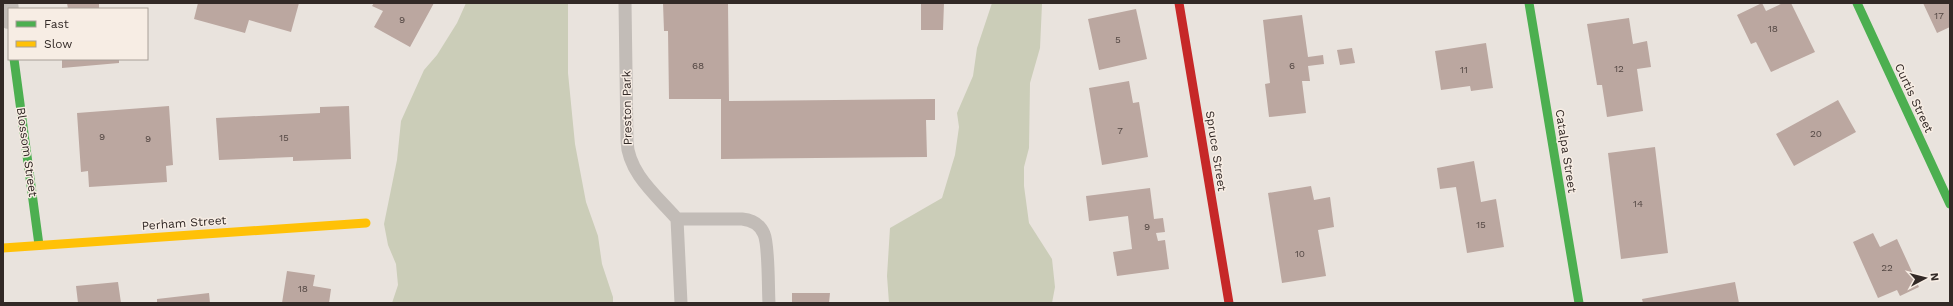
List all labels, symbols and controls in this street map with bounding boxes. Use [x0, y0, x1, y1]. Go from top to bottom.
legend [8, 8, 148, 60]
house number: 17 [1934, 10, 1944, 21]
house number: 9 [399, 14, 405, 25]
text: Fast [44, 17, 69, 31]
house number: 18 [1768, 23, 1778, 34]
house number: 5 [1115, 34, 1121, 45]
text: Slow [44, 37, 72, 51]
house number: 68 [692, 60, 704, 71]
house number: 6 [1289, 60, 1295, 71]
street label: Curtis Street [1892, 61, 1936, 135]
house number: 12 [1614, 63, 1624, 74]
house number: 11 [1460, 64, 1468, 75]
street label: Preston Park [619, 70, 635, 146]
street label: Blossom Street [14, 106, 40, 198]
street label: Catalpa Street [1552, 108, 1580, 194]
street label: Spruce Street [1203, 110, 1229, 192]
house number: 7 [1117, 125, 1123, 136]
house number: 20 [1810, 128, 1822, 139]
house number: 9 [99, 131, 105, 142]
house number: 15 [279, 132, 289, 143]
house number: 9 [145, 133, 151, 144]
house number: 14 [1633, 198, 1643, 209]
street label: Perham Street [141, 213, 227, 233]
house number: 15 [1476, 219, 1486, 230]
house number: 9 [1144, 221, 1150, 232]
house number: 10 [1295, 248, 1305, 259]
north arrow [1905, 258, 1945, 298]
house number: 22 [1881, 262, 1893, 273]
text: N [1927, 272, 1941, 282]
house number: 18 [298, 283, 308, 294]

